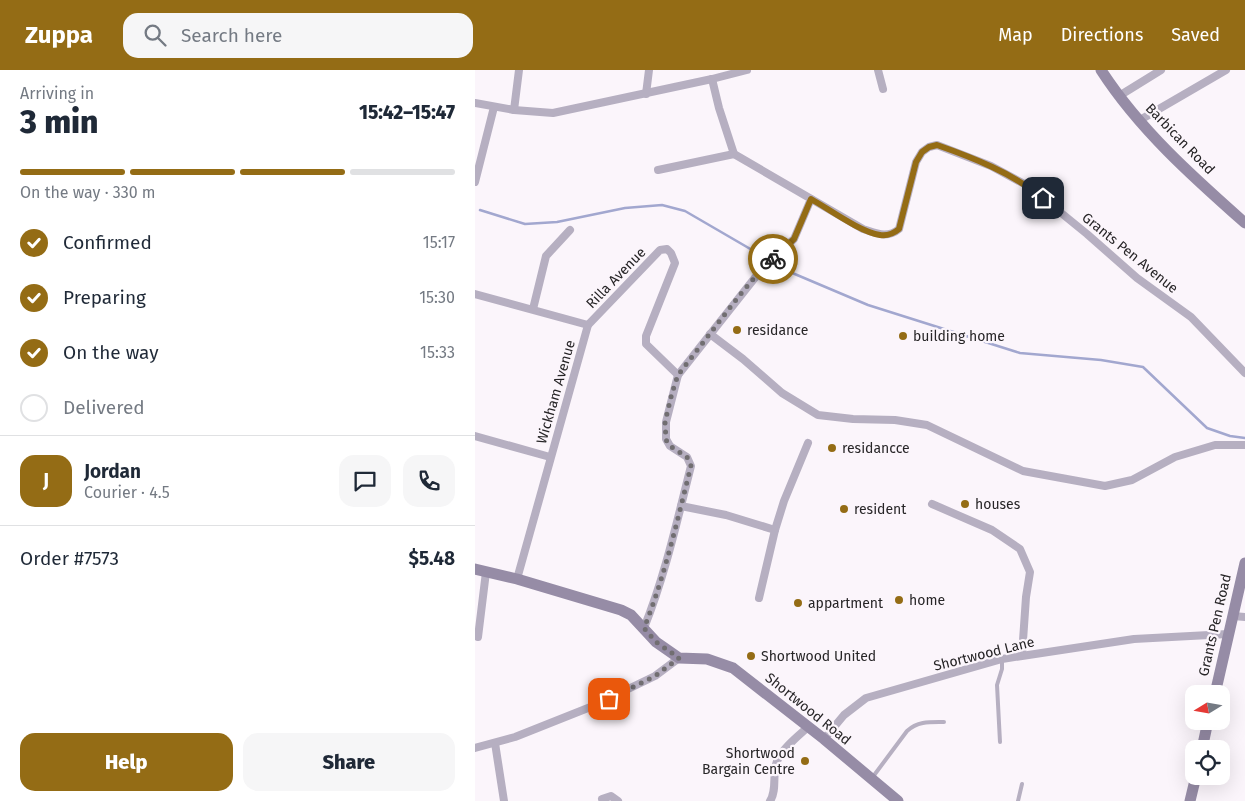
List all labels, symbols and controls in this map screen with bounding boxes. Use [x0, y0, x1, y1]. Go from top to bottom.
search box [123, 13, 473, 58]
text: Zuppa [25, 21, 93, 49]
icon: search [141, 21, 169, 49]
text: Search here [181, 24, 282, 47]
text: Map [998, 24, 1033, 46]
text: Directions [1061, 24, 1143, 46]
text: Saved [1171, 24, 1220, 46]
text: Arriving in [20, 84, 94, 103]
street label: Barbican Road [1142, 100, 1218, 178]
text: 15:42–15:47 [359, 101, 455, 124]
text: 3 min [20, 103, 98, 141]
pin [1022, 177, 1064, 219]
text: On the way · 330 m [20, 183, 156, 202]
icon: home [1029, 184, 1057, 212]
street label: Grants Pen Avenue [1079, 209, 1181, 297]
icon: check [20, 229, 48, 257]
text: Confirmed [63, 231, 152, 254]
text: 15:17 [423, 233, 455, 252]
courier [748, 234, 798, 284]
street label: Rilla Avenue [583, 244, 649, 312]
icon: bike [759, 245, 787, 273]
icon: check [20, 284, 48, 312]
text: Preparing [63, 286, 146, 309]
text: 15:30 [419, 288, 455, 307]
place label: residance [747, 322, 808, 339]
marker: residance [731, 324, 743, 336]
place label: building home [913, 328, 1005, 345]
marker: building home [897, 330, 909, 342]
street label: Wickham Avenue [533, 338, 579, 446]
icon: check [20, 339, 48, 367]
text: On the way [63, 341, 159, 364]
text: 15:33 [420, 343, 455, 362]
text: Delivered [63, 396, 145, 419]
place label: residancce [842, 440, 910, 457]
marker: residancce [826, 442, 838, 454]
button: chat [339, 455, 391, 507]
button: phone [403, 455, 455, 507]
text: Jordan [84, 460, 141, 483]
text: J [43, 469, 49, 492]
text: Courier · 4.5 [84, 483, 170, 502]
place label: houses [975, 496, 1021, 513]
marker: houses [959, 498, 971, 510]
place label: resident [854, 501, 907, 518]
marker: resident [838, 503, 850, 515]
text: Order #7573 [20, 547, 119, 570]
text: $5.48 [408, 547, 455, 570]
street label: Grants Pen Road [1195, 572, 1235, 678]
place label: home [909, 592, 945, 609]
marker: home [893, 594, 905, 606]
place label: appartment [808, 595, 884, 612]
marker: appartment [792, 597, 804, 609]
street label: Shortwood Lane [932, 633, 1036, 675]
place label: Shortwood United [761, 648, 876, 665]
marker: Shortwood United [745, 650, 757, 662]
street label: Shortwood Road [762, 669, 854, 749]
pin [588, 678, 630, 720]
icon: bag [595, 685, 623, 713]
north arrow [1185, 685, 1230, 730]
map controls [1185, 685, 1230, 785]
button: Help [20, 733, 233, 791]
button: Share [243, 733, 455, 791]
button: locate [1185, 740, 1230, 785]
place label: Shortwood Bargain Centre [702, 745, 795, 778]
marker: Shortwood Bargain Centre [799, 755, 811, 767]

